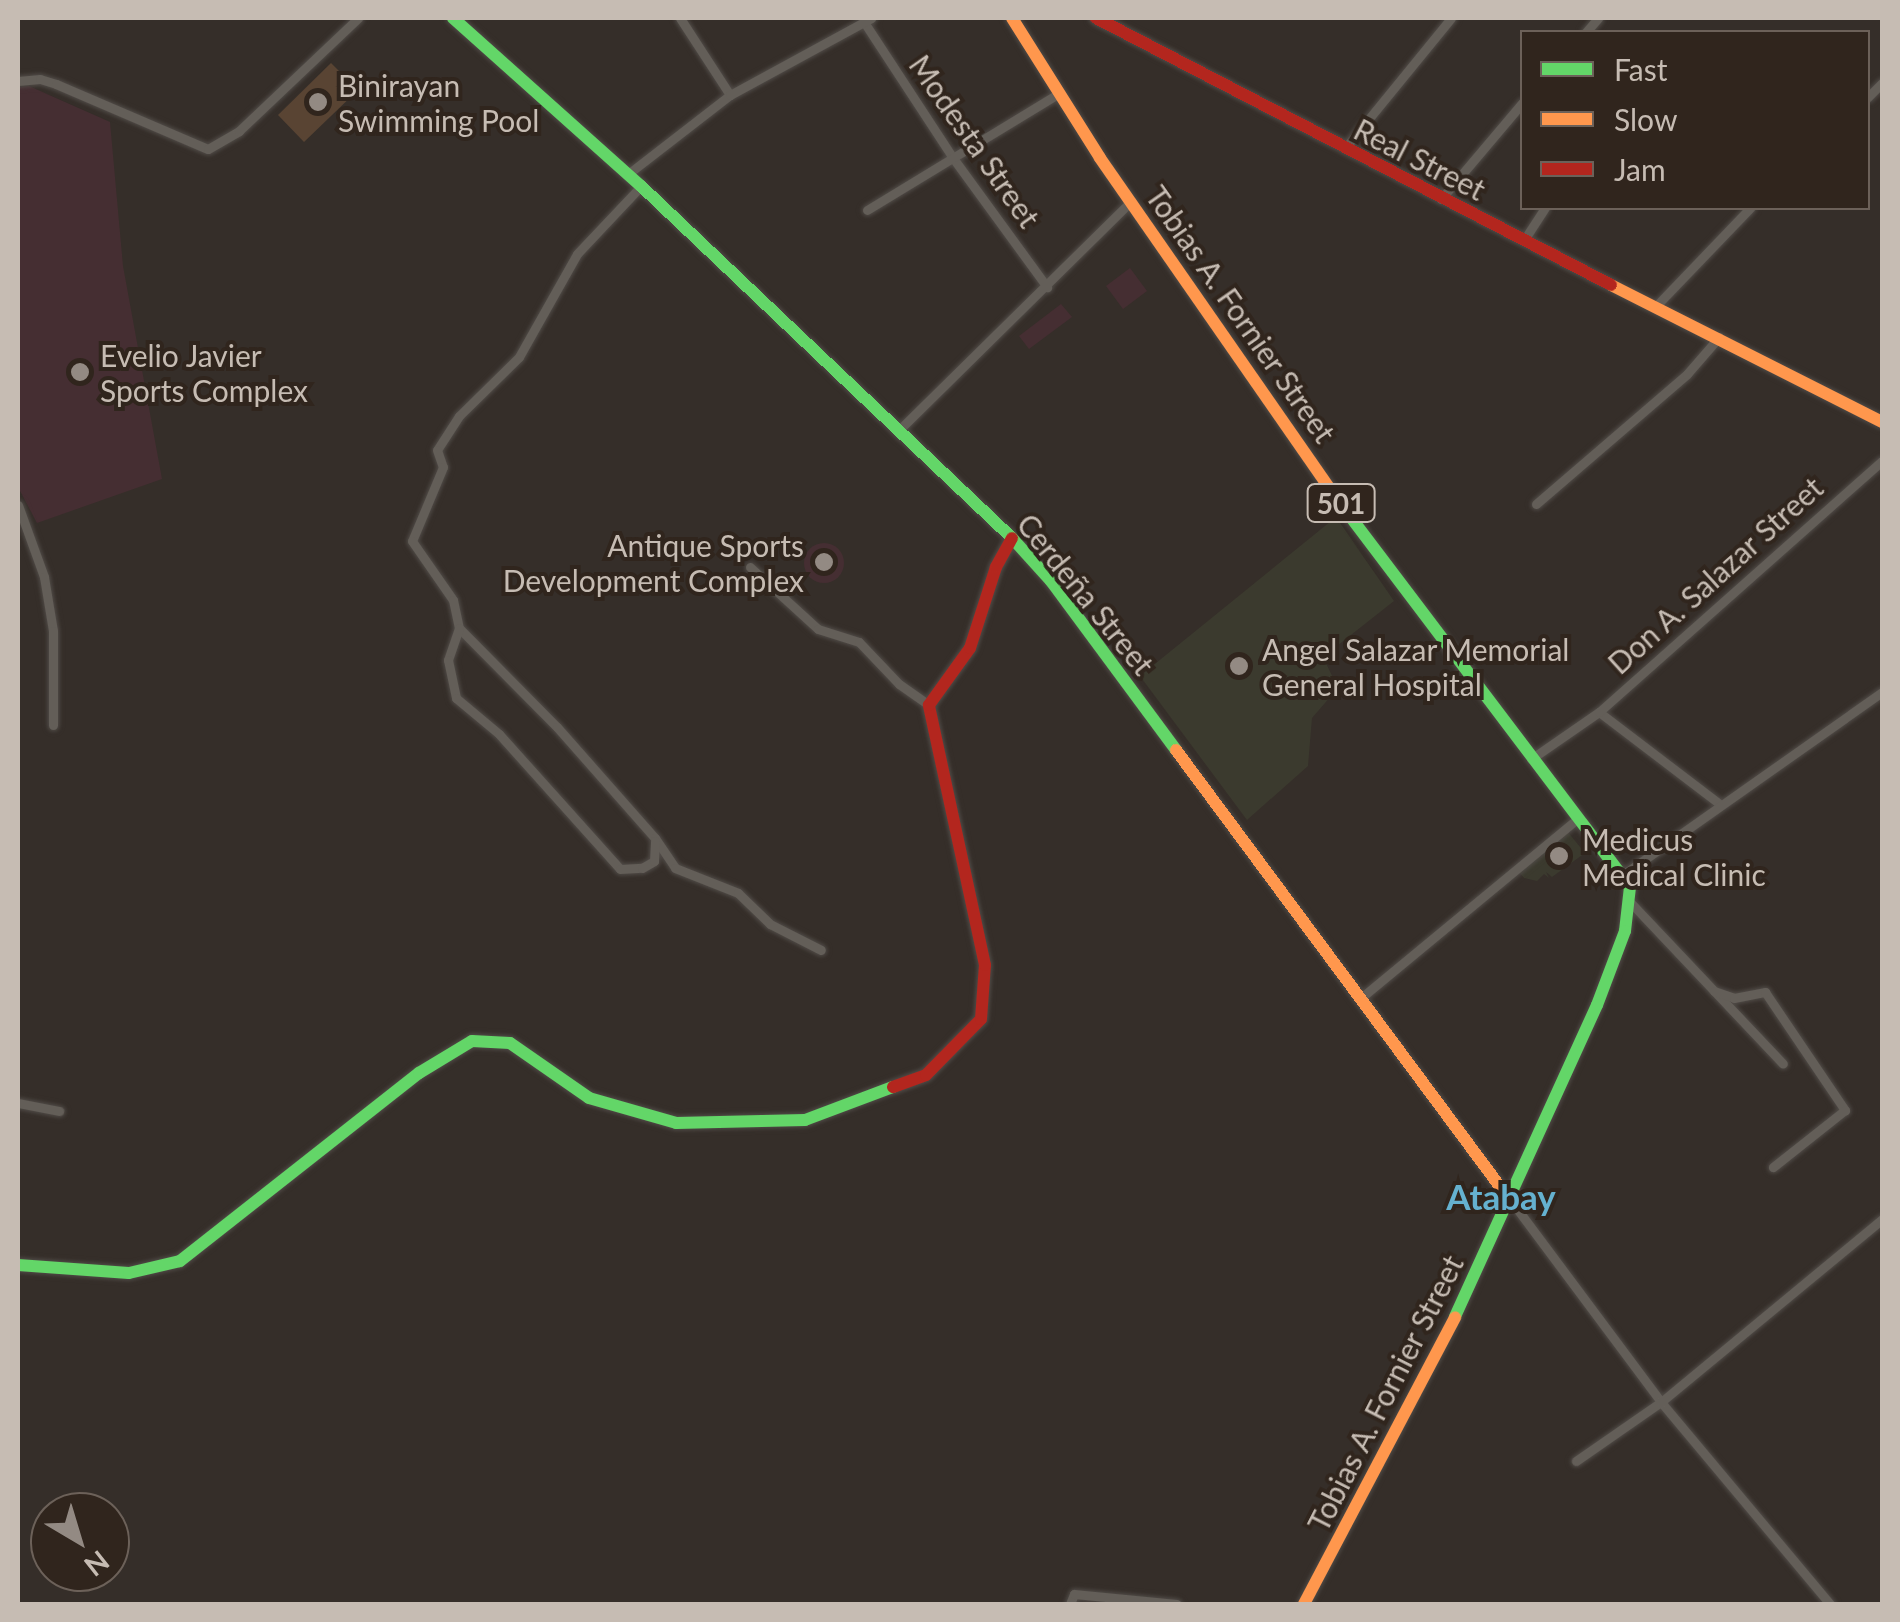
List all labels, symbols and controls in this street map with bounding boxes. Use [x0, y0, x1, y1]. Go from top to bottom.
legend [1520, 30, 1870, 210]
street label: Modesta Street [902, 48, 1048, 234]
text: Fast [1614, 51, 1668, 87]
place label: Binirayan Swimming Pool [338, 67, 539, 138]
marker: Binirayan Swimming Pool [307, 91, 329, 113]
text: Slow [1614, 101, 1677, 137]
street label: Real Street [1348, 111, 1492, 207]
text: Jam [1614, 151, 1666, 187]
street label: Tobias A. Fornier Street [1138, 178, 1344, 450]
place label: Evelio Javier Sports Complex [100, 337, 308, 408]
marker: Evelio Javier Sports Complex [69, 361, 91, 383]
street label: Don A. Salazar Street [1600, 469, 1830, 681]
road number: 501 [1306, 480, 1376, 526]
street label: Cerdeña Street [1010, 506, 1162, 682]
place label: Antique Sports Development Complex [503, 527, 804, 598]
marker: Antique Sports Development Complex [813, 551, 835, 573]
place label: Angel Salazar Memorial General Hospital [1262, 631, 1570, 702]
marker: Angel Salazar Memorial General Hospital [1226, 653, 1252, 679]
place label: Medicus Medical Clinic [1582, 821, 1766, 892]
marker: Medicus Medical Clinic [1546, 843, 1572, 869]
district label: Atabay [1446, 1175, 1556, 1217]
street label: Tobias A. Fornier Street [1299, 1248, 1471, 1538]
north arrow [30, 1492, 130, 1592]
text: N [78, 1544, 116, 1584]

